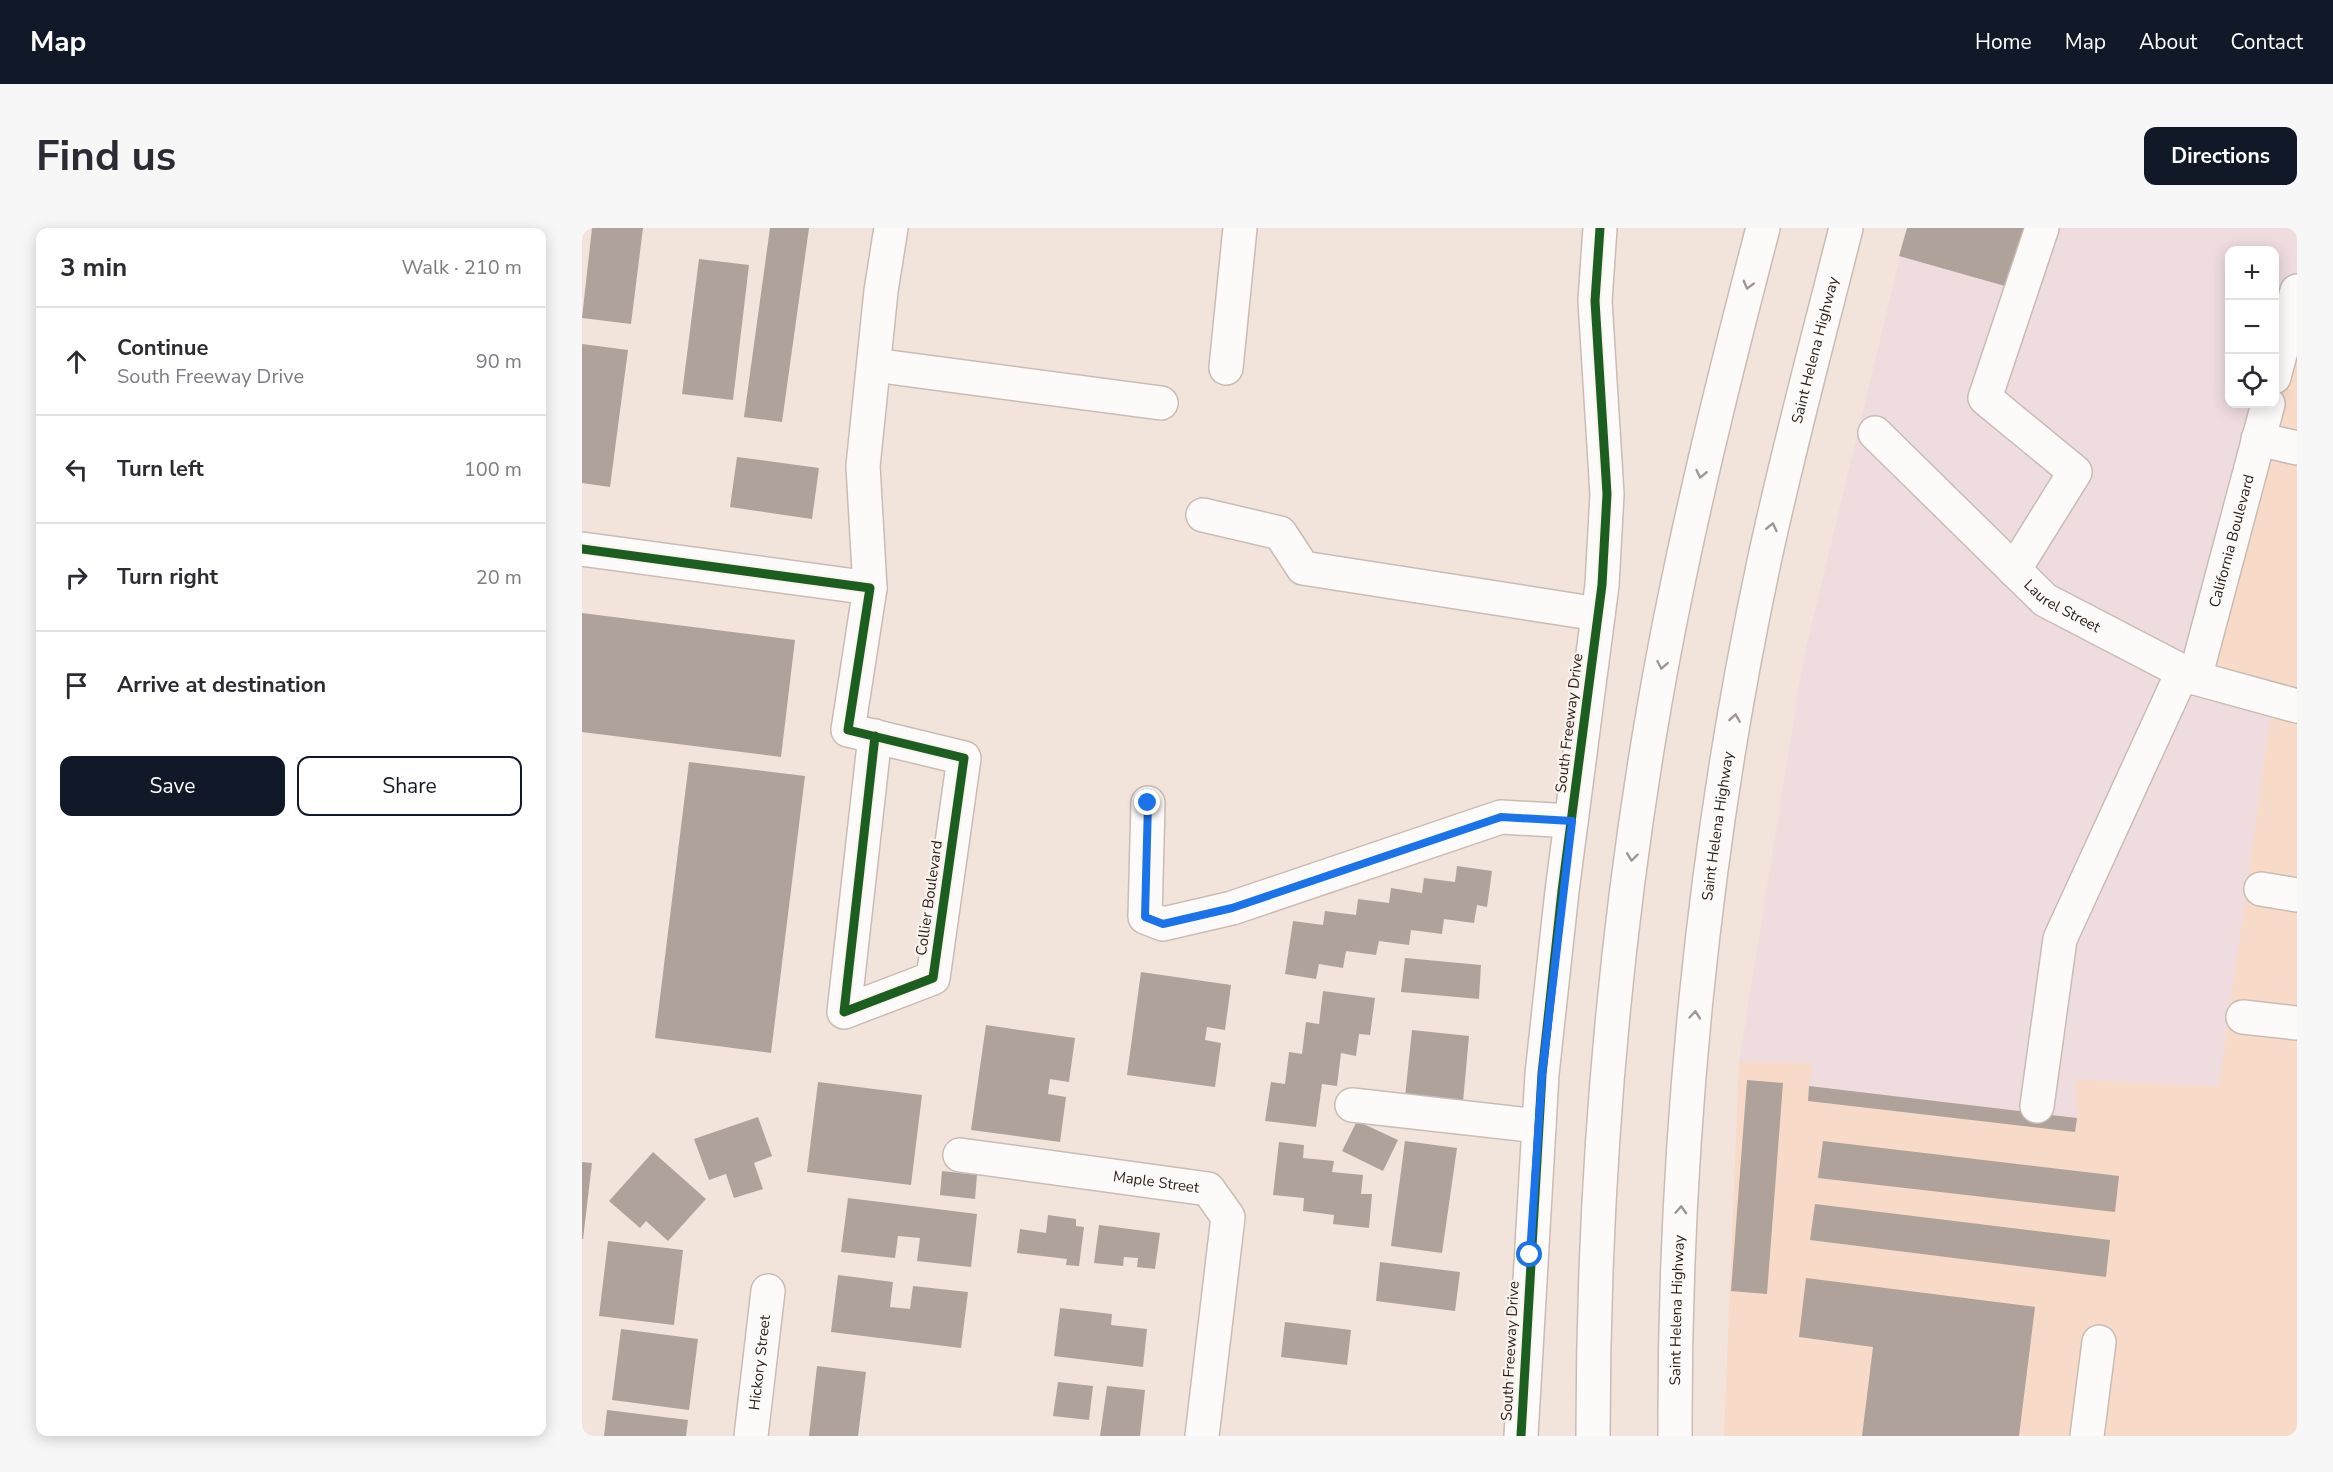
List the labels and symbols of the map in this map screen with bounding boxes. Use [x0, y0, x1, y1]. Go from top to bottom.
street label: Saint Helena Highway [1787, 274, 1843, 426]
one-way arrow [1743, 279, 1755, 289]
one-way arrow [1695, 469, 1708, 479]
street label: California Boulevard [2204, 472, 2259, 609]
one-way arrow [1765, 522, 1778, 532]
street label: Laurel Street [2020, 575, 2105, 637]
street label: South Freeway Drive [1551, 652, 1587, 794]
one-way arrow [1656, 660, 1669, 670]
one-way arrow [1729, 713, 1741, 723]
street label: Saint Helena Highway [1697, 750, 1738, 902]
route end [1134, 789, 1160, 815]
street label: Collier Boulevard [911, 839, 947, 957]
one-way arrow [1626, 853, 1638, 862]
one-way arrow [1688, 1011, 1701, 1020]
street label: Maple Street [1112, 1166, 1201, 1198]
one-way arrow [1674, 1205, 1687, 1214]
street label: Saint Helena Highway [1665, 1234, 1689, 1386]
route start [1516, 1241, 1542, 1267]
street label: South Freeway Drive [1496, 1280, 1524, 1422]
street label: Hickory Street [744, 1313, 775, 1411]

